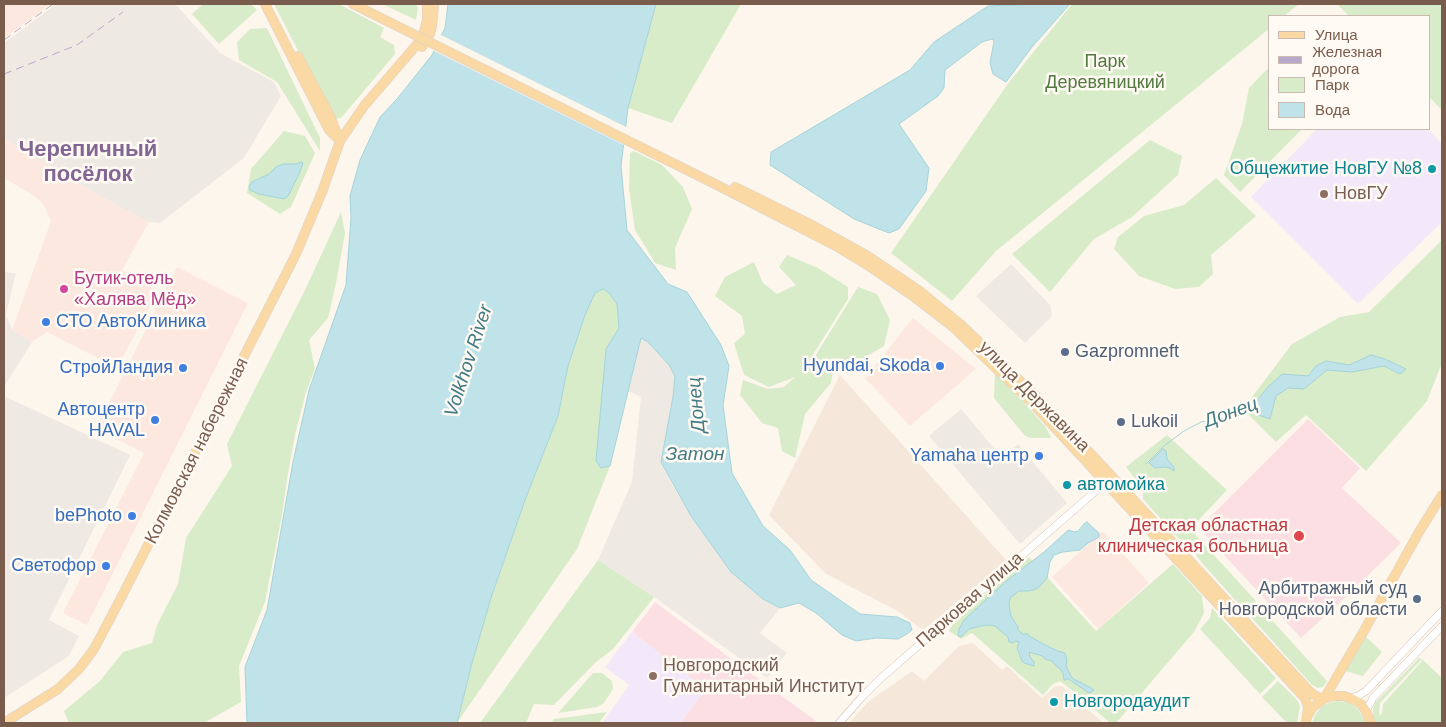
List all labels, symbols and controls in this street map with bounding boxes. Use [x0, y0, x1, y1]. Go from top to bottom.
legend [1268, 15, 1431, 130]
text: Улица [1315, 26, 1358, 43]
text: Железная дорога [1312, 43, 1382, 77]
park label: Парк Деревяницкий [1045, 51, 1165, 94]
text: Парк [1315, 76, 1349, 93]
text: Вода [1315, 101, 1350, 118]
district label: Черепичный посёлок [19, 137, 157, 188]
place label: Общежитие НовГУ №8 [1230, 158, 1422, 180]
marker: Общежитие НовГУ №8 [1426, 163, 1438, 175]
place label: НовГУ [1334, 183, 1388, 205]
marker: НовГУ [1318, 188, 1330, 200]
place label: Бутик-отель «Халява Мёд» [74, 268, 196, 310]
marker: Бутик-отель «Халява Мёд» [58, 283, 70, 295]
water label: Volkhov River [440, 302, 498, 420]
place label: СТО АвтоКлиника [56, 311, 206, 333]
marker: СТО АвтоКлиника [40, 316, 52, 328]
street label: улица Державина [974, 337, 1094, 457]
place label: Gazpromneft [1075, 341, 1179, 363]
marker: Gazpromneft [1059, 346, 1071, 358]
street label: Колмовская набережная [141, 354, 253, 548]
place label: Hyundai, Skoda [803, 355, 930, 377]
place label: СтройЛандия [60, 357, 173, 379]
marker: Hyundai, Skoda [934, 360, 946, 372]
marker: СтройЛандия [177, 362, 189, 374]
water label: Донец [683, 376, 711, 434]
water label: Донец [1201, 393, 1261, 433]
place label: Автоцентр HAVAL [57, 399, 145, 442]
place label: Lukoil [1131, 411, 1178, 433]
marker: Автоцентр HAVAL [149, 414, 161, 426]
marker: Lukoil [1115, 416, 1127, 428]
water label: Затон [666, 444, 724, 466]
place label: Yamaha центр [910, 445, 1029, 467]
marker: Yamaha центр [1033, 450, 1045, 462]
place label: автомойка [1077, 474, 1165, 496]
marker: автомойка [1061, 479, 1073, 491]
place label: bePhoto [55, 505, 122, 527]
marker: bePhoto [126, 510, 138, 522]
place label: Детская областная клиническая больница [1098, 515, 1288, 558]
marker: Детская областная клиническая больница [1292, 529, 1306, 543]
street label: Парковая улица [912, 548, 1028, 652]
place label: Светофор [11, 555, 96, 577]
marker: Светофор [100, 560, 112, 572]
place label: Арбитражный суд Новгородской области [1219, 578, 1407, 620]
marker: Арбитражный суд Новгородской области [1411, 593, 1423, 605]
place label: Новгородский Гуманитарный Институт [663, 655, 865, 698]
marker: Новгородский Гуманитарный Институт [647, 670, 659, 682]
place label: Новгородаудит [1064, 691, 1190, 713]
marker: Новгородаудит [1048, 696, 1060, 708]

